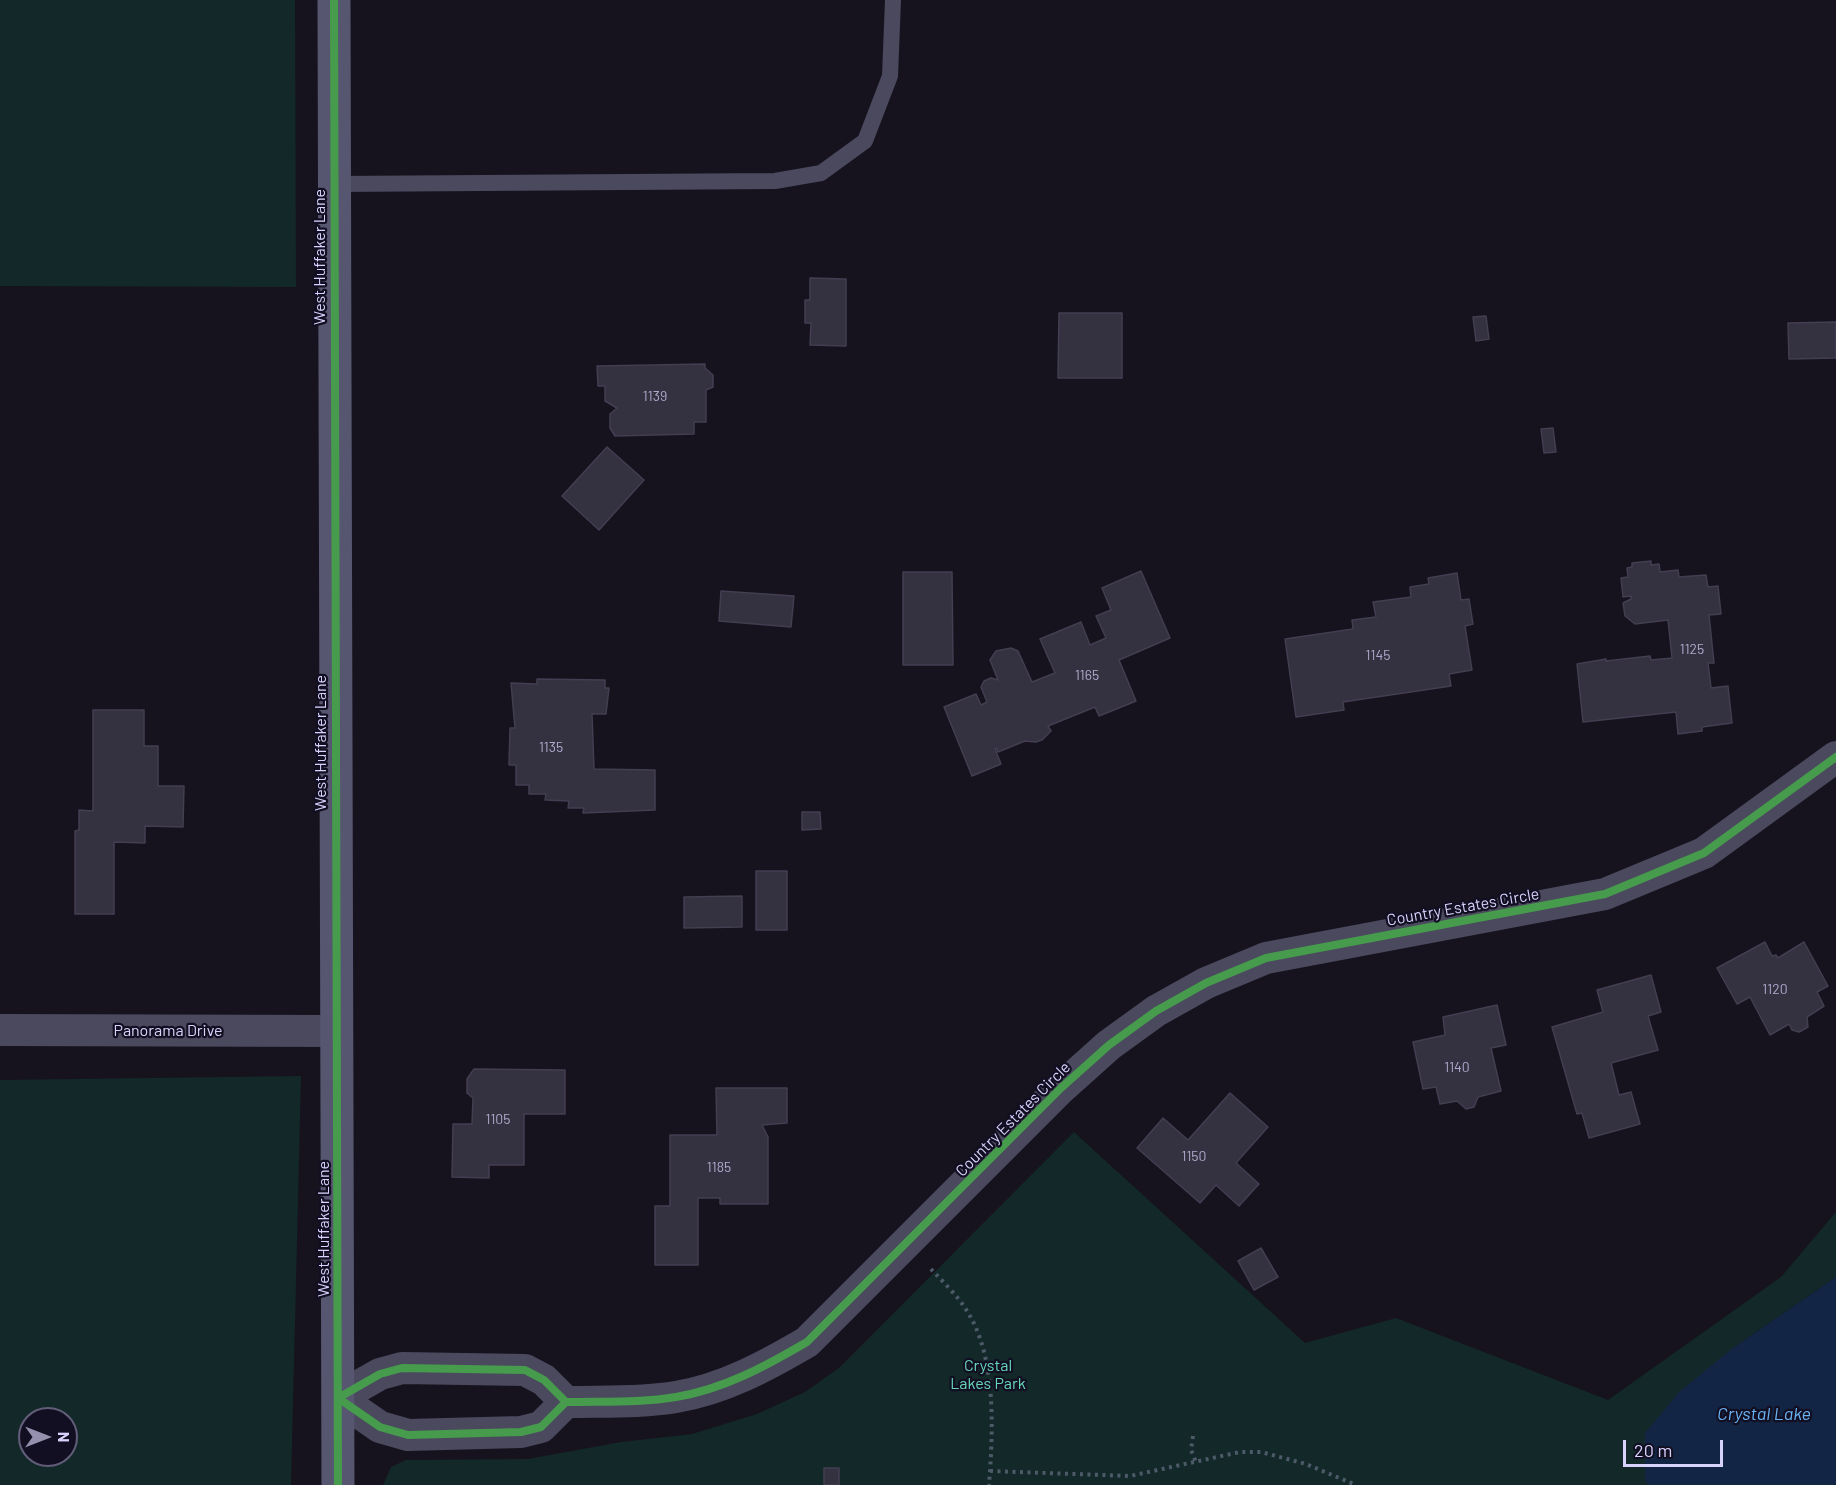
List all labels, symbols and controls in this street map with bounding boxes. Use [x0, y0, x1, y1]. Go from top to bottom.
street label: West Huffaker Lane [310, 189, 330, 325]
house number: 1139 [643, 388, 667, 404]
house number: 1125 [1680, 641, 1704, 657]
house number: 1145 [1366, 647, 1390, 663]
house number: 1165 [1075, 667, 1099, 683]
street label: West Huffaker Lane [311, 675, 331, 811]
house number: 1135 [539, 739, 563, 755]
street label: Country Estates Circle [1385, 884, 1541, 930]
house number: 1120 [1762, 981, 1788, 997]
street label: Panorama Drive [113, 1021, 223, 1041]
street label: Country Estates Circle [952, 1058, 1074, 1180]
house number: 1140 [1444, 1059, 1470, 1075]
house number: 1105 [486, 1111, 510, 1127]
house number: 1150 [1182, 1148, 1206, 1164]
house number: 1185 [707, 1159, 731, 1175]
street label: West Huffaker Lane [314, 1161, 334, 1297]
park label: Crystal Lakes Park [950, 1356, 1026, 1394]
water label: Crystal Lake [1717, 1403, 1811, 1425]
north arrow [18, 1407, 78, 1467]
scale bar [1626, 1428, 1726, 1466]
text: N [55, 1432, 74, 1442]
text: 20 m [1634, 1439, 1672, 1461]

